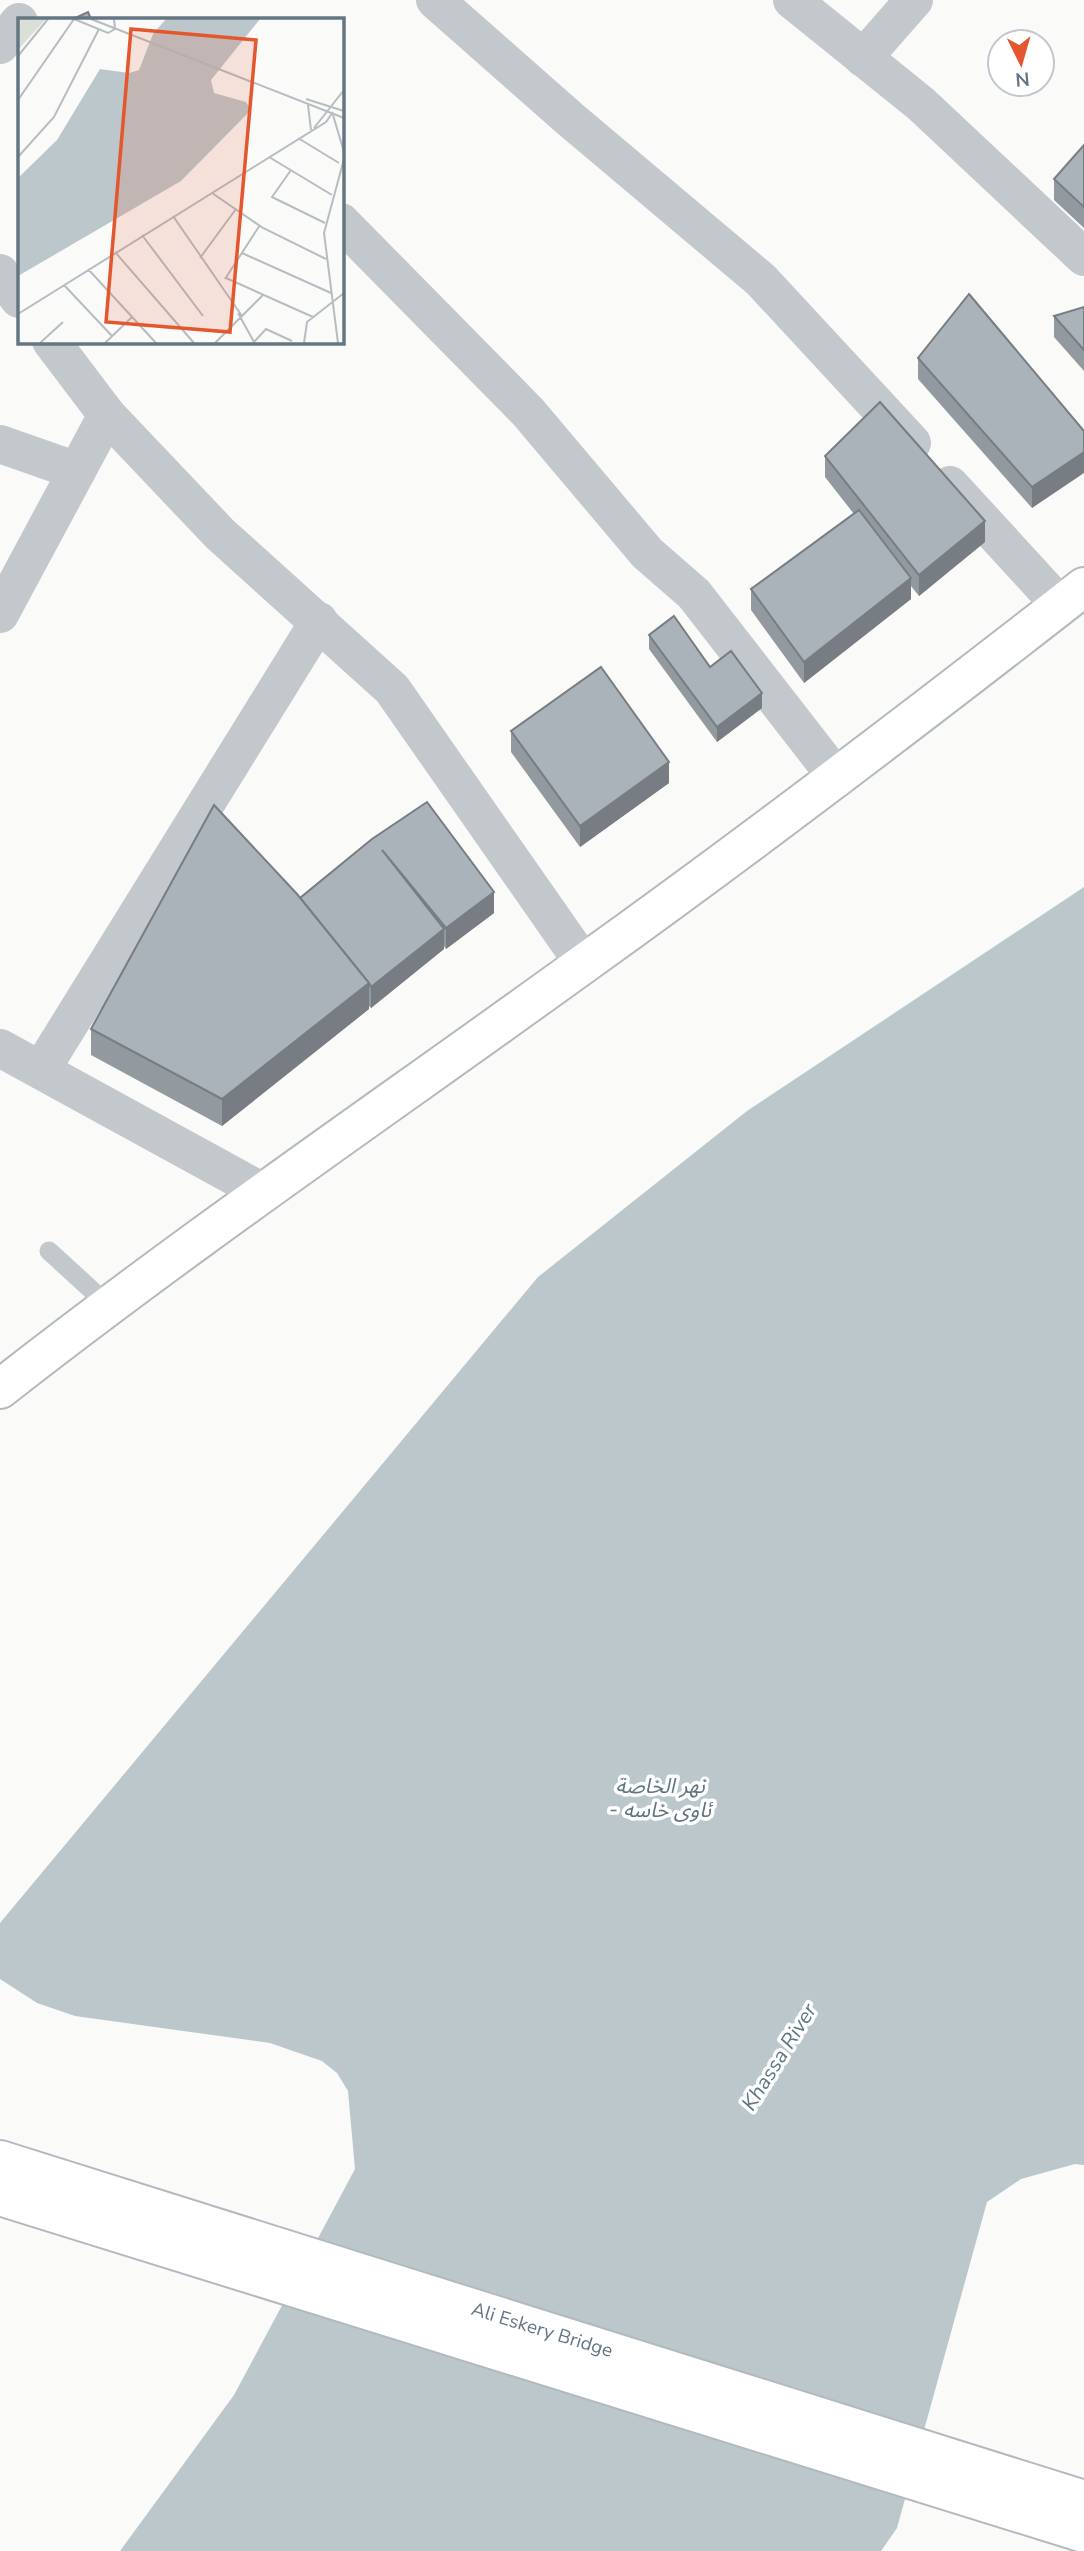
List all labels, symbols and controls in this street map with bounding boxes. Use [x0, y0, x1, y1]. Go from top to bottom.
inset map [18, 18, 343, 343]
north arrow [986, 28, 1056, 98]
text: N [1014, 65, 1031, 93]
water label: نهر الخاصة - ئاوی خاسە [609, 1772, 713, 1824]
water label: Khassa River [735, 1998, 823, 2116]
street label: Ali Eskery Bridge [468, 2296, 616, 2364]

